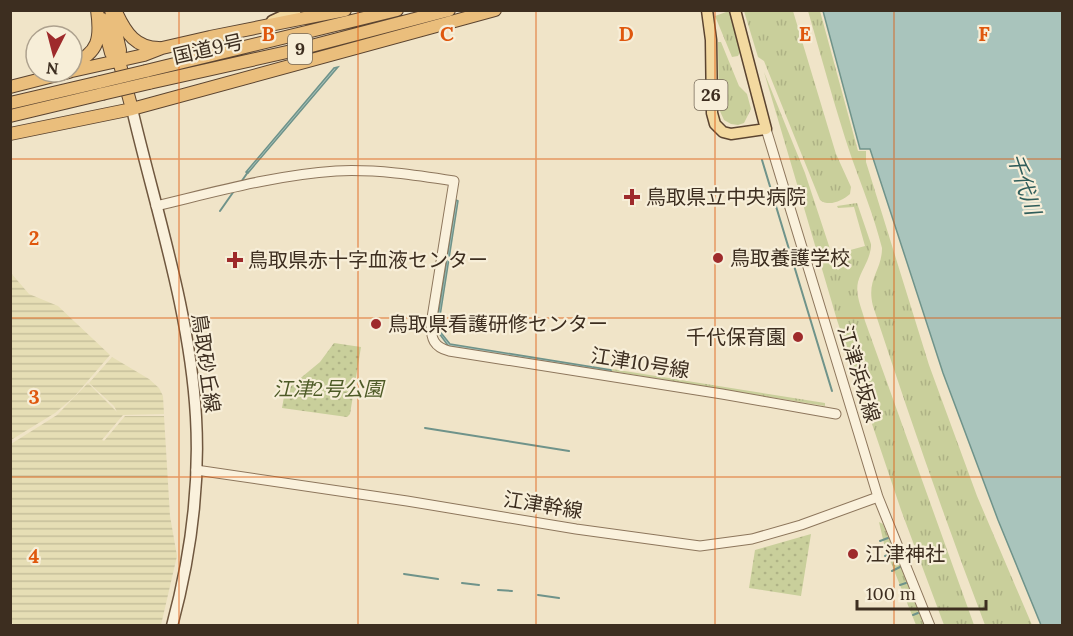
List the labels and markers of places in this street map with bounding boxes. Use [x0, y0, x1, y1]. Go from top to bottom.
place label: 鳥取県立中央病院 [646, 184, 806, 209]
marker: 鳥取県立中央病院 [623, 188, 641, 206]
place label: 鳥取養護学校 [730, 245, 850, 270]
place label: 鳥取県赤十字血液センター [248, 247, 488, 272]
marker: 鳥取県赤十字血液センター [226, 251, 244, 269]
marker: 鳥取養護学校 [711, 251, 725, 265]
place label: 鳥取県看護研修センター [388, 311, 608, 336]
marker: 鳥取県看護研修センター [369, 317, 383, 331]
place label: 千代保育園 [686, 324, 786, 349]
marker: 千代保育園 [791, 330, 805, 344]
place label: 江津神社 [865, 541, 945, 566]
marker: 江津神社 [846, 547, 860, 561]

